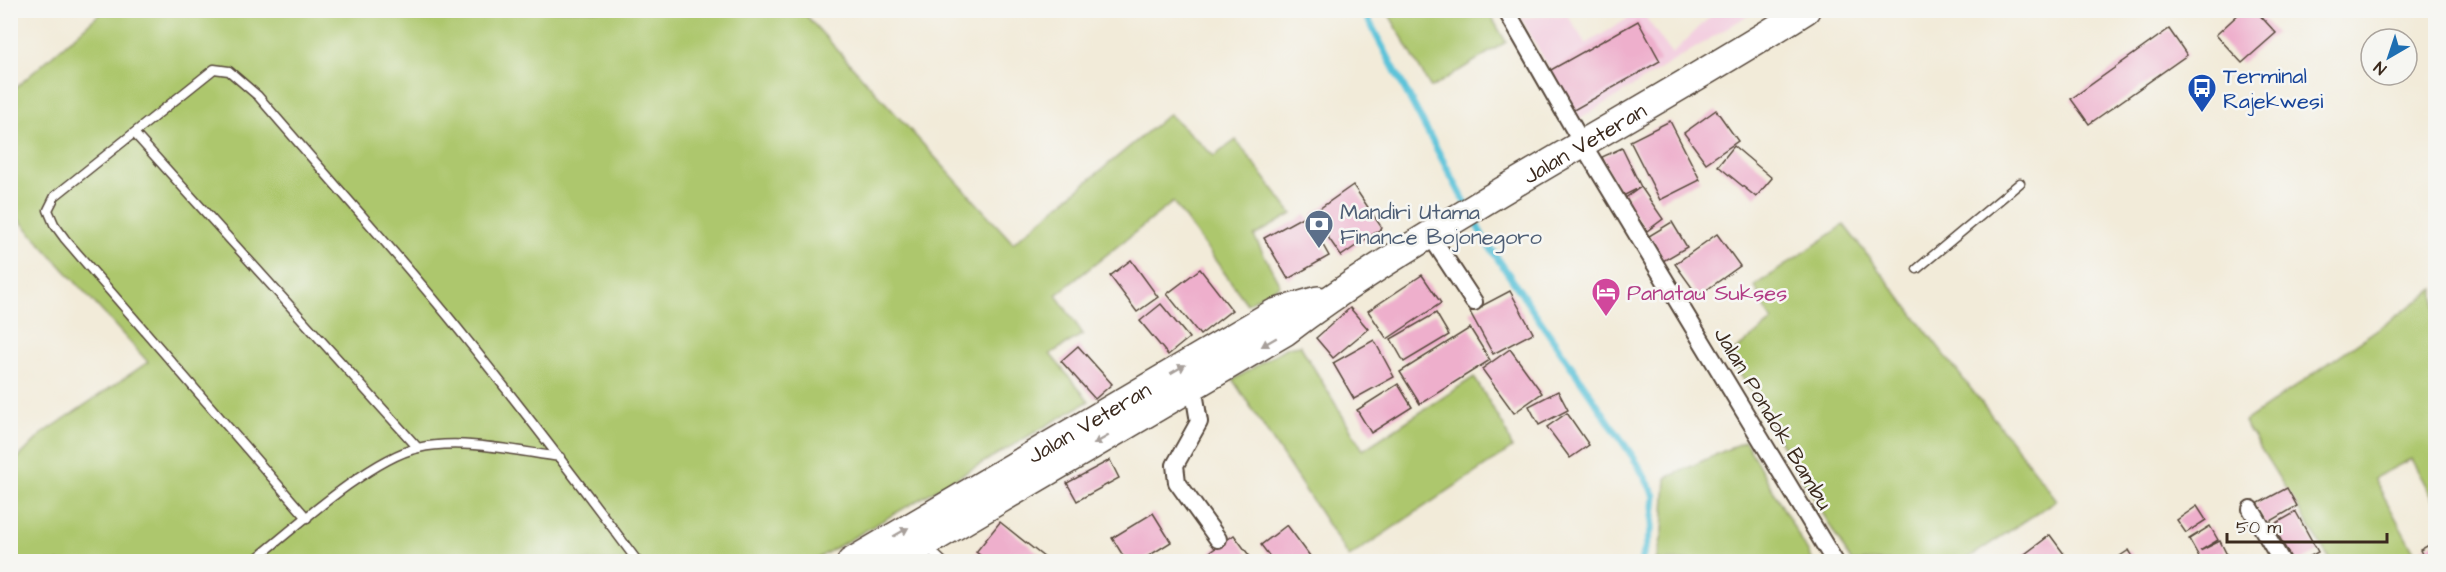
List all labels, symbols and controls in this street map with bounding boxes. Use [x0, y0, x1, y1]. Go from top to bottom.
north arrow [2359, 27, 2419, 87]
text: N [2369, 56, 2391, 80]
place label: Terminal Rajekwesi [2223, 61, 2323, 117]
bus stop icon: Terminal Rajekwesi [2186, 72, 2218, 114]
street label: Jalan Veteran [1518, 96, 1652, 192]
place label: Mandiri Utama Finance Bojonegoro [1340, 197, 1542, 254]
bank icon: Mandiri Utama Finance Bojonegoro [1303, 208, 1335, 250]
hotel icon: Panatau Sukses [1590, 276, 1622, 318]
place label: Panatau Sukses [1627, 278, 1787, 309]
street label: Jalan Pondok Bambu [1706, 322, 1840, 516]
one-way arrow [1261, 336, 1277, 347]
one-way arrow [1170, 364, 1186, 375]
street label: Jalan Veteran [1022, 375, 1157, 472]
one-way arrow [1093, 435, 1109, 446]
scale bar [2227, 506, 2388, 544]
text: 50 m [2236, 515, 2281, 540]
one-way arrow [893, 527, 910, 537]

